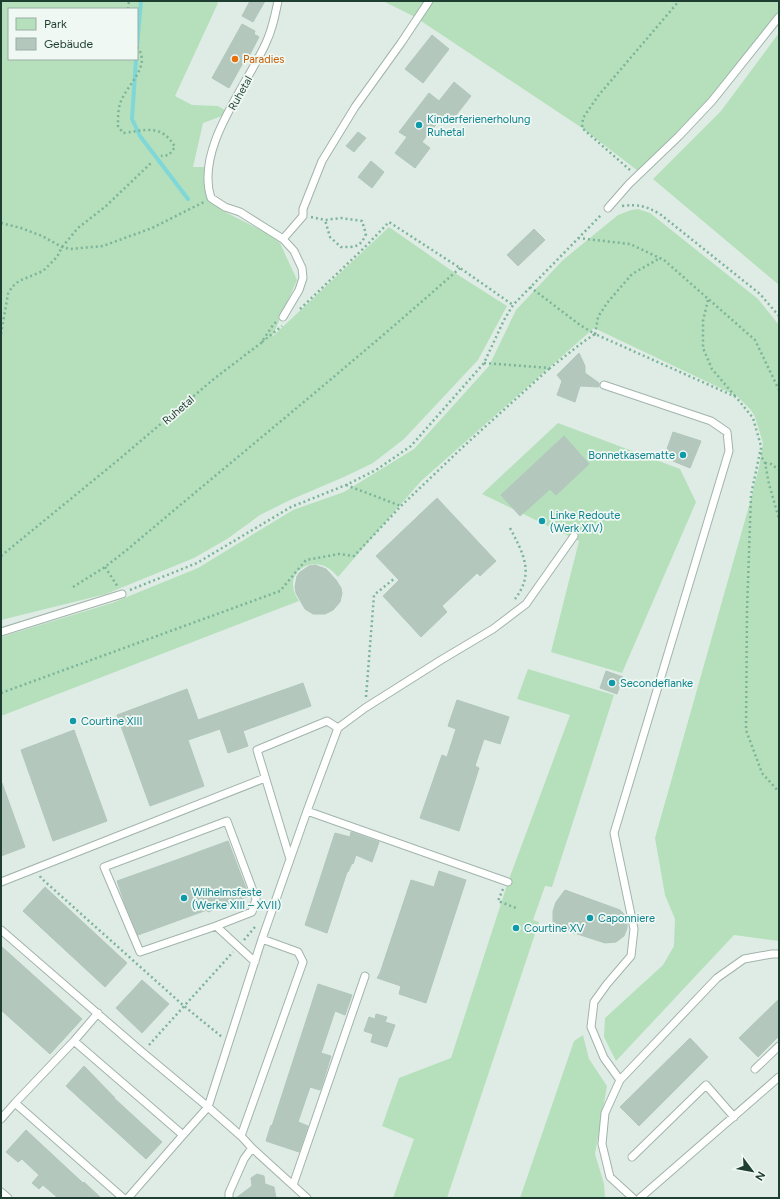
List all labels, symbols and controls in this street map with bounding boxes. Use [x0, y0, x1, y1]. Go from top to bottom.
legend [8, 8, 138, 60]
text: Park [44, 17, 67, 31]
text: Gebäude [44, 37, 94, 51]
place label: Paradies [243, 53, 284, 66]
marker: Paradies [230, 54, 240, 64]
street label: Ruhetal [226, 74, 255, 113]
place label: Kinderferienerholung Ruhetal [427, 113, 530, 139]
marker: Kinderferienerholung Ruhetal [414, 120, 424, 130]
street label: Ruhetal [160, 393, 197, 428]
place label: Bonnetkasematte [588, 449, 675, 462]
marker: Bonnetkasematte [678, 450, 688, 460]
place label: Linke Redoute (Werk XIV) [550, 509, 620, 535]
marker: Linke Redoute (Werk XIV) [537, 516, 547, 526]
place label: Secondeflanke [620, 677, 693, 690]
marker: Secondeflanke [607, 678, 617, 688]
place label: Courtine XIII [81, 715, 142, 728]
marker: Courtine XIII [68, 716, 78, 726]
place label: Wilhelmsfeste (Werke XIII – XVII) [192, 886, 281, 912]
marker: Wilhelmsfeste (Werke XIII – XVII) [179, 893, 189, 903]
place label: Caponniere [598, 912, 655, 925]
marker: Caponniere [585, 913, 595, 923]
place label: Courtine XV [524, 922, 584, 935]
marker: Courtine XV [511, 923, 521, 933]
north arrow [732, 1151, 772, 1191]
text: N [752, 1169, 768, 1183]

